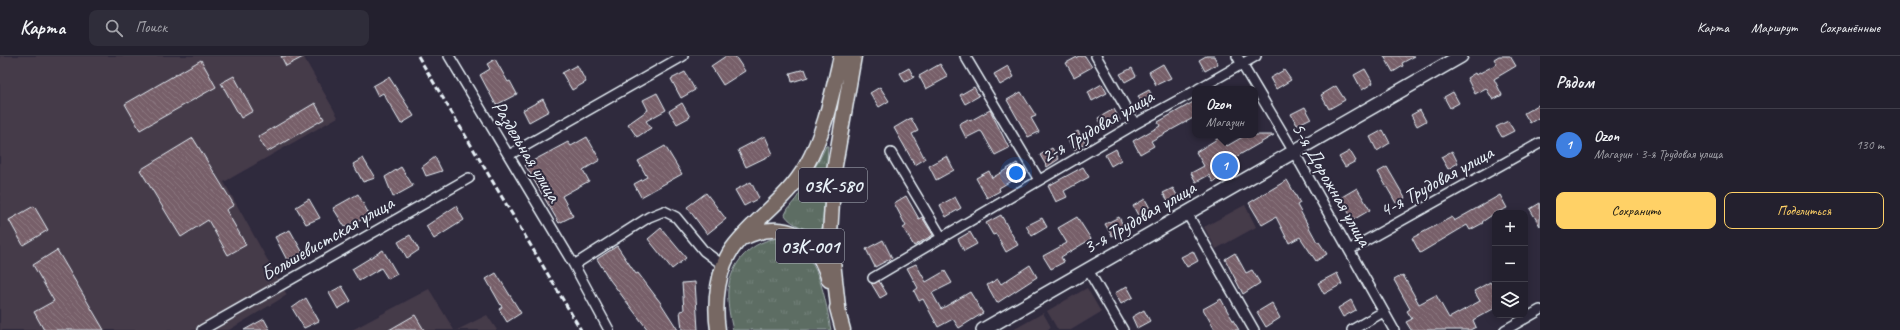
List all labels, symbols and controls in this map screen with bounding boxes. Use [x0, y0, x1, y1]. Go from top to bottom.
search box [89, 10, 369, 46]
text: Карта [20, 16, 65, 40]
icon: search [103, 17, 125, 39]
text: Поиск [135, 18, 167, 37]
text: Карта [1697, 19, 1729, 36]
text: Маршрут [1751, 19, 1797, 36]
text: Сохранённые [1819, 19, 1880, 36]
text: Рядом [1556, 72, 1594, 93]
street label: 2-я Трудовая улица [1037, 83, 1160, 169]
popup [1192, 86, 1258, 138]
text: Ozon [1206, 95, 1231, 114]
street label: Раздельная улица [486, 96, 567, 208]
text: Магазин [1206, 114, 1244, 130]
street label: 5-я Дорожная улица [1286, 118, 1378, 252]
text: Ozon [1594, 127, 1619, 146]
text: 1 [1566, 137, 1572, 153]
text: 130 m [1856, 137, 1884, 153]
street label: 4-я Трудовая улица [1375, 139, 1499, 223]
text: Магазин · 3-я Трудовая улица [1594, 146, 1722, 162]
pin: 1 [1212, 151, 1238, 181]
your location [1006, 163, 1026, 183]
road number: 03К-580 [799, 168, 867, 202]
street label: 3-я Трудовая улица [1079, 174, 1202, 260]
street label: Большевистская улица [256, 189, 400, 287]
button: Сохранить [1556, 192, 1716, 229]
button: Поделиться [1724, 192, 1884, 229]
map controls [1492, 210, 1528, 318]
button: + [1492, 210, 1528, 246]
road number: 03К-001 [776, 229, 844, 263]
button: − [1492, 246, 1528, 282]
button: layers [1492, 282, 1528, 318]

